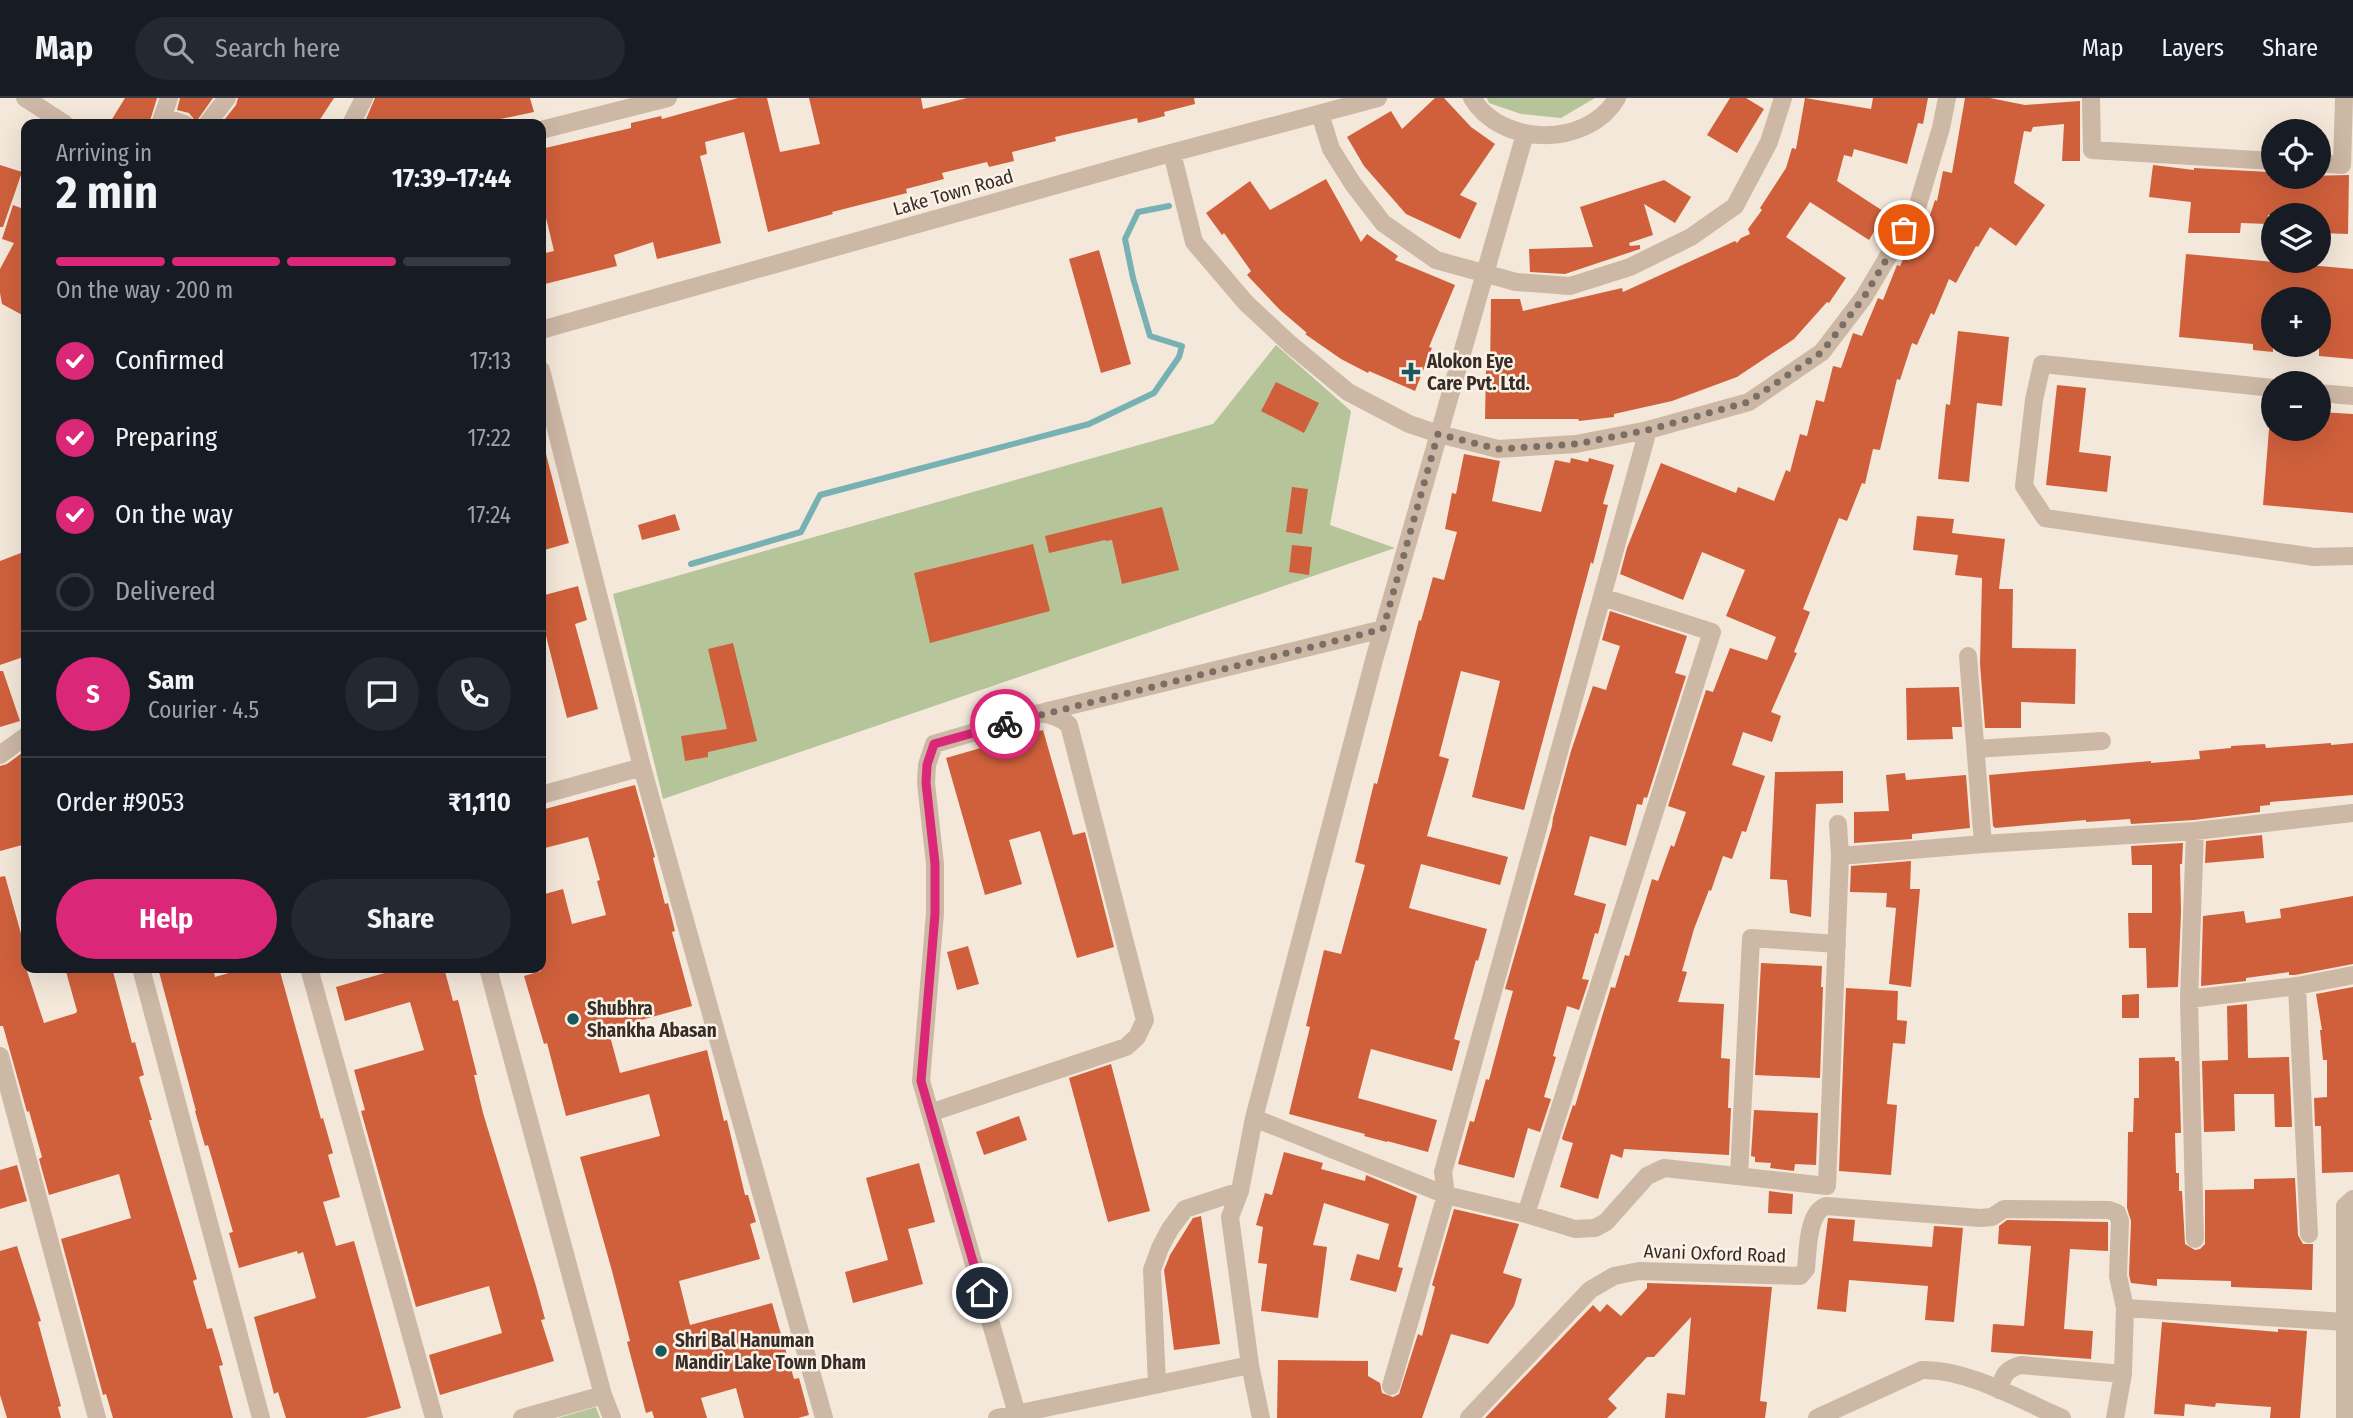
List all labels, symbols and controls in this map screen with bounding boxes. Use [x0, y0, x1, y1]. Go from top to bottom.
search box [135, 17, 625, 80]
text: Map [35, 28, 93, 68]
icon: search [159, 29, 197, 67]
text: Search here [215, 33, 340, 64]
text: Map [2082, 34, 2124, 62]
text: Layers [2162, 34, 2224, 62]
text: Share [2262, 34, 2318, 62]
map controls [2261, 119, 2331, 441]
button: locate [2261, 119, 2331, 189]
text: Arriving in [56, 139, 152, 167]
text: 17:39–17:44 [392, 163, 511, 194]
street label: Lake Town Road [890, 164, 1016, 221]
text: 2 min [56, 165, 158, 220]
pin [1874, 200, 1934, 260]
button: layers [2261, 203, 2331, 273]
icon: bag [1885, 211, 1923, 249]
text: On the way · 200 m [56, 276, 233, 304]
button: + [2261, 287, 2331, 357]
icon: check [56, 342, 94, 380]
text: Confirmed [115, 345, 225, 376]
text: 17:13 [469, 347, 511, 375]
place label: Alokon Eye Care Pvt. Ltd. [1426, 350, 1530, 395]
marker: Alokon Eye Care Pvt. Ltd. [1401, 362, 1421, 382]
button: − [2261, 371, 2331, 441]
icon: check [56, 419, 94, 457]
text: Preparing [115, 422, 217, 453]
text: 17:22 [468, 424, 511, 452]
icon: check [56, 496, 94, 534]
text: On the way [115, 499, 233, 530]
text: 17:24 [467, 501, 511, 529]
text: Delivered [115, 576, 216, 607]
button: chat [345, 657, 419, 731]
button: phone [437, 657, 511, 731]
text: Sam [148, 665, 194, 696]
text: S [86, 679, 100, 710]
courier [970, 689, 1040, 759]
text: Courier · 4.5 [148, 696, 259, 724]
icon: bike [986, 705, 1024, 743]
text: Order #9053 [56, 787, 185, 818]
text: ₹1,110 [448, 787, 511, 818]
button: Help [56, 879, 277, 959]
button: Share [291, 879, 511, 959]
place label: Shubhra Shankha Abasan [587, 997, 717, 1042]
marker: Shubhra Shankha Abasan [565, 1011, 581, 1027]
street label: Avani Oxford Road [1643, 1240, 1787, 1267]
pin [952, 1263, 1012, 1323]
icon: home [963, 1274, 1001, 1312]
place label: Shri Bal Hanuman Mandir Lake Town Dham [675, 1329, 866, 1374]
marker: Shri Bal Hanuman Mandir Lake Town Dham [653, 1343, 669, 1359]

